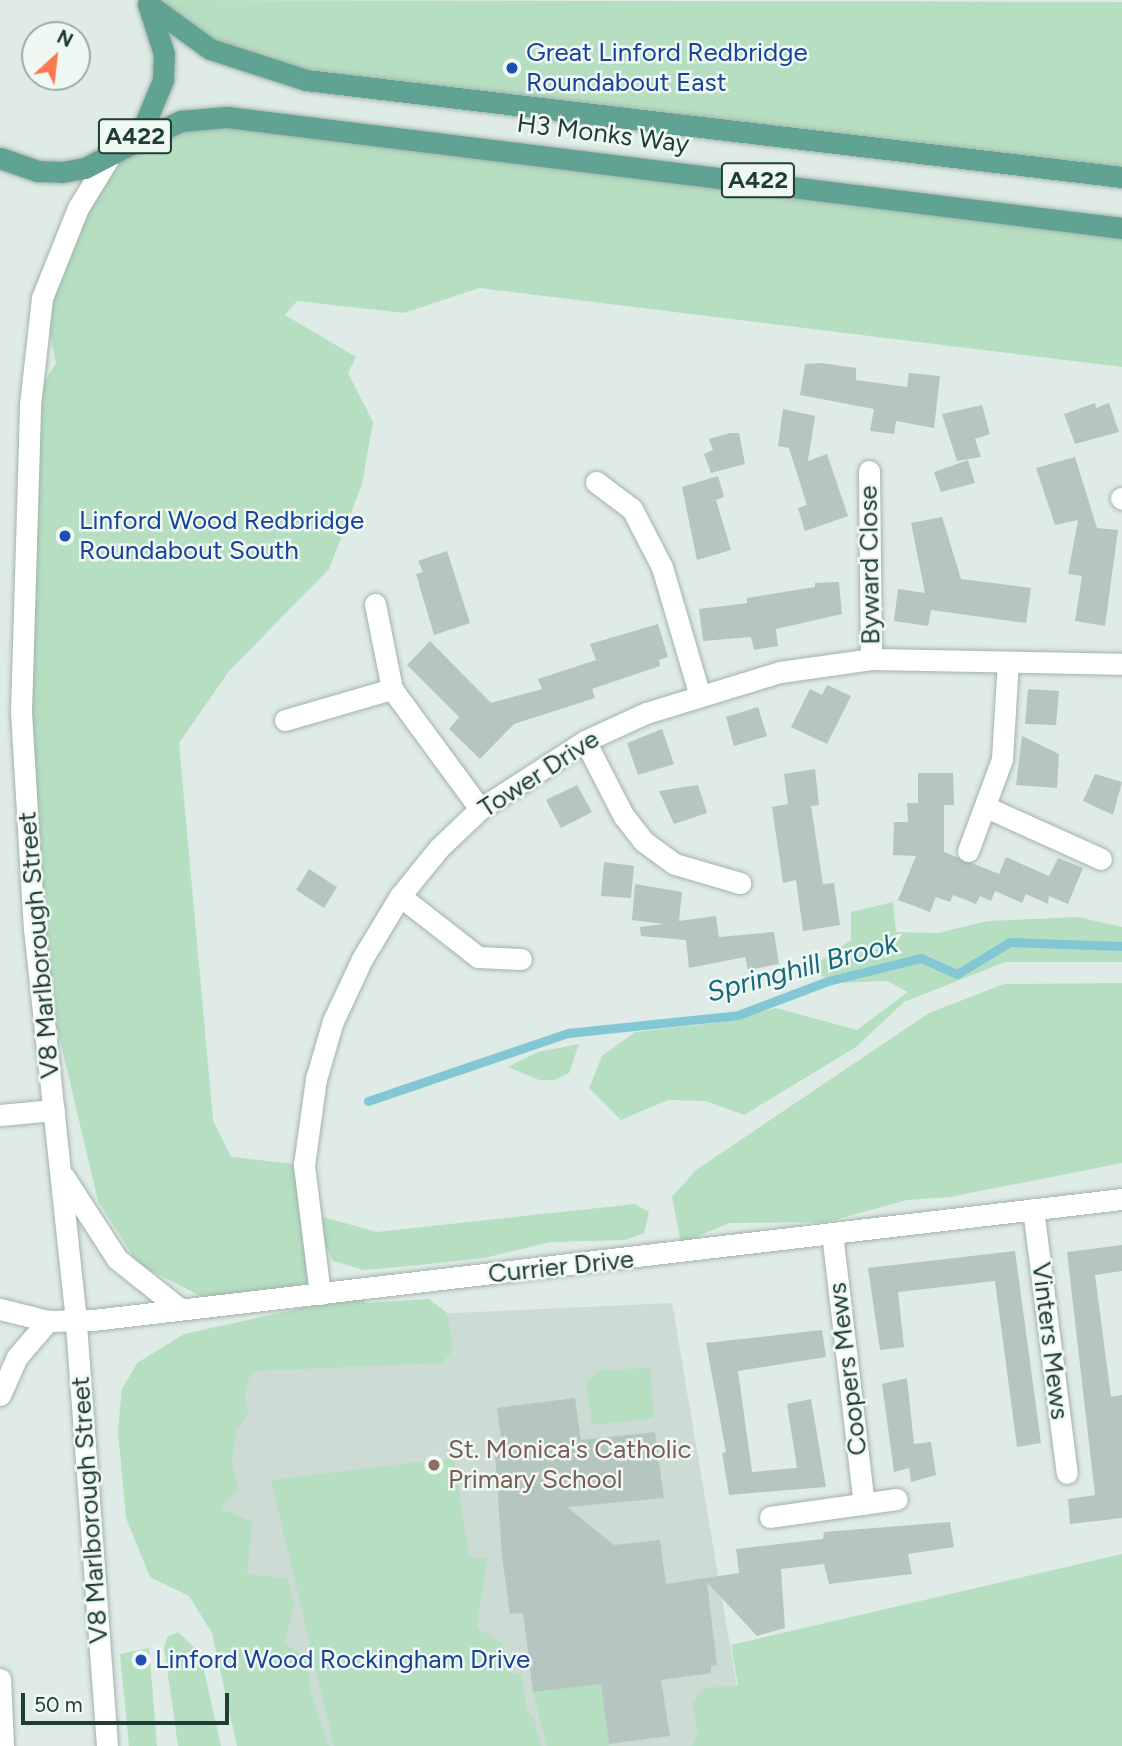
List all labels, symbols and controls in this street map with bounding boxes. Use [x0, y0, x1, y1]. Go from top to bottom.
north arrow [21, 21, 91, 91]
text: N [53, 25, 77, 52]
place label: Great Linford Redbridge Roundabout East [526, 37, 808, 98]
marker: Great Linford Redbridge Roundabout East [504, 60, 520, 76]
street label: H3 Monks Way [515, 108, 691, 160]
road number: A422 [96, 116, 174, 156]
road number: A422 [720, 160, 796, 200]
street label: Byward Close [853, 485, 887, 645]
place label: Linford Wood Redbridge Roundabout South [79, 505, 364, 566]
marker: Linford Wood Redbridge Roundabout South [57, 528, 73, 544]
street label: Tower Drive [473, 724, 605, 824]
street label: V8 Marlborough Street [12, 810, 66, 1080]
water label: Springhill Brook [703, 925, 901, 1009]
street label: Currier Drive [487, 1244, 635, 1290]
street label: Vinters Mews [1025, 1261, 1075, 1421]
street label: Coopers Mews [822, 1281, 874, 1457]
street label: V8 Marlborough Street [65, 1375, 115, 1645]
place label: St. Monica's Catholic Primary School [448, 1434, 692, 1496]
marker: St. Monica's Catholic Primary School [426, 1457, 442, 1473]
place label: Linford Wood Rockingham Drive [155, 1644, 530, 1676]
marker: Linford Wood Rockingham Drive [133, 1652, 149, 1668]
scale bar [24, 1680, 233, 1724]
text: 50 m [34, 1692, 83, 1717]

